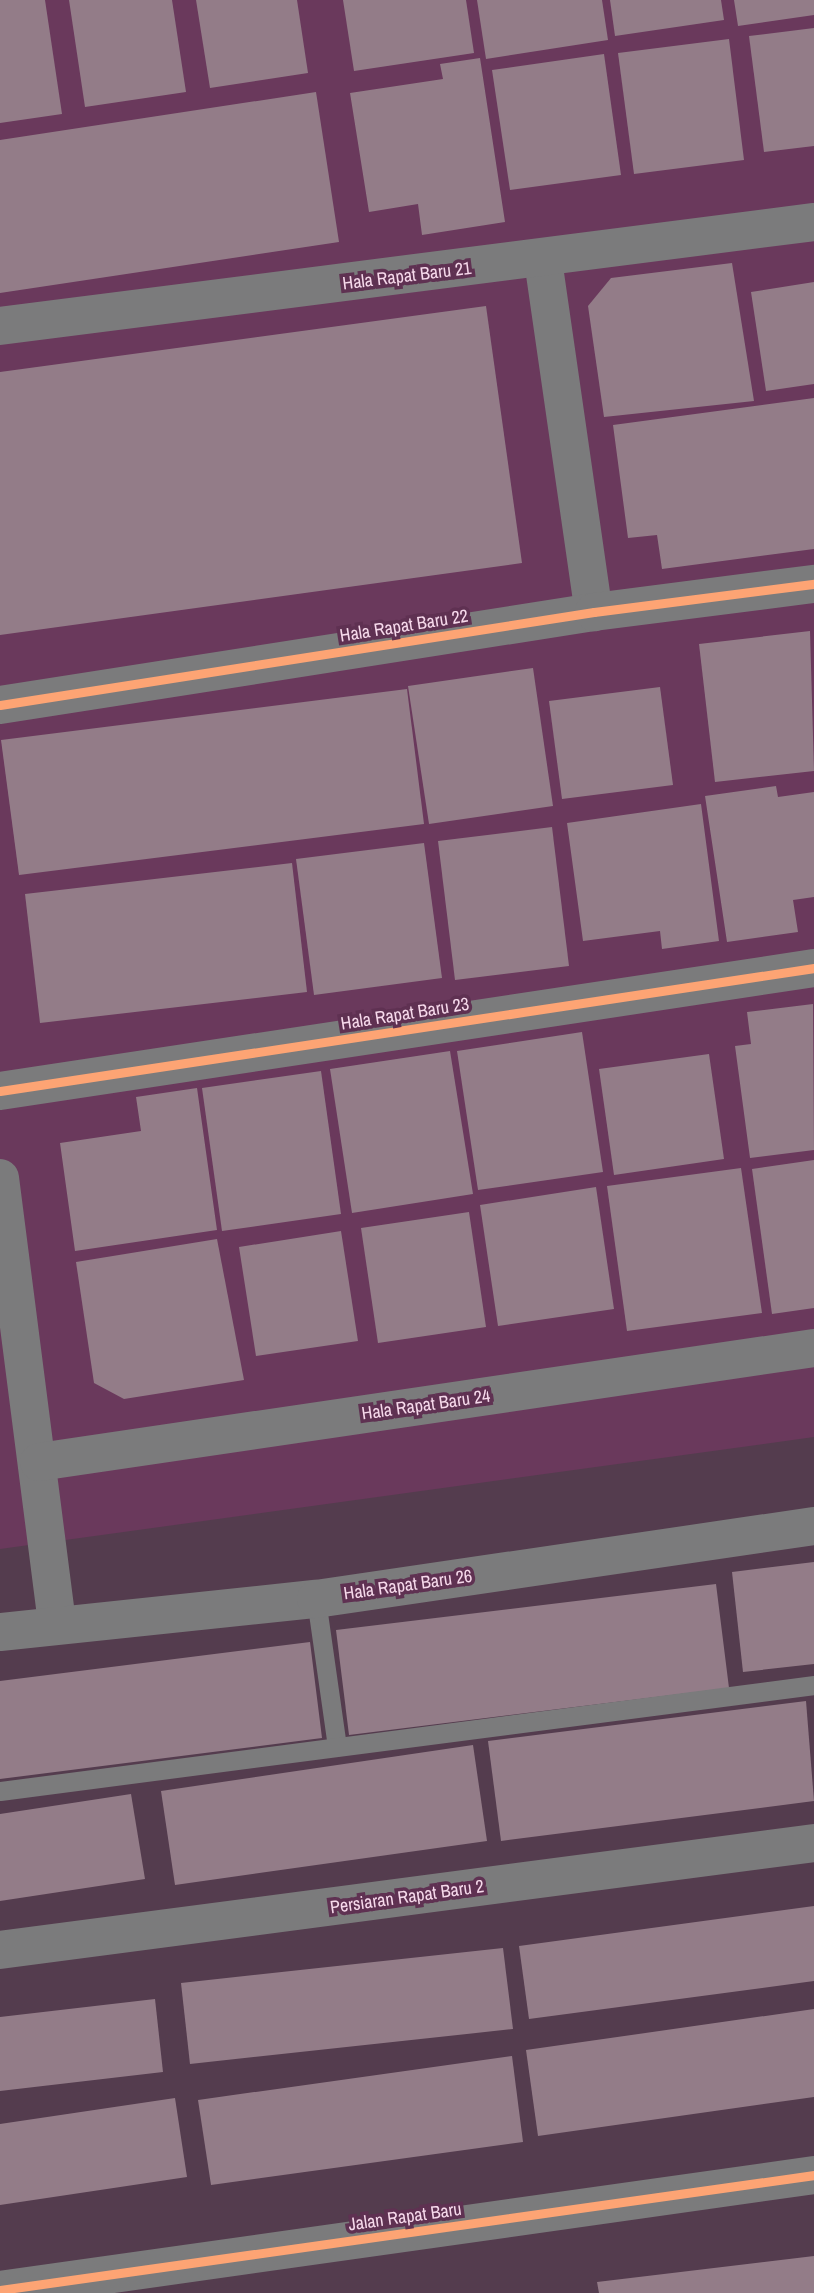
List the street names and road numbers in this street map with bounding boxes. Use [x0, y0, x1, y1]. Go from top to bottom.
street label: Hala Rapat Baru 21 [341, 257, 473, 295]
street label: Hala Rapat Baru 22 [338, 605, 470, 647]
street label: Hala Rapat Baru 23 [339, 993, 471, 1035]
street label: Hala Rapat Baru 24 [360, 1385, 492, 1425]
street label: Hala Rapat Baru 26 [342, 1565, 474, 1605]
street label: Persiaran Rapat Baru 2 [329, 1876, 485, 1918]
street label: Jalan Rapat Baru [347, 2198, 463, 2236]

